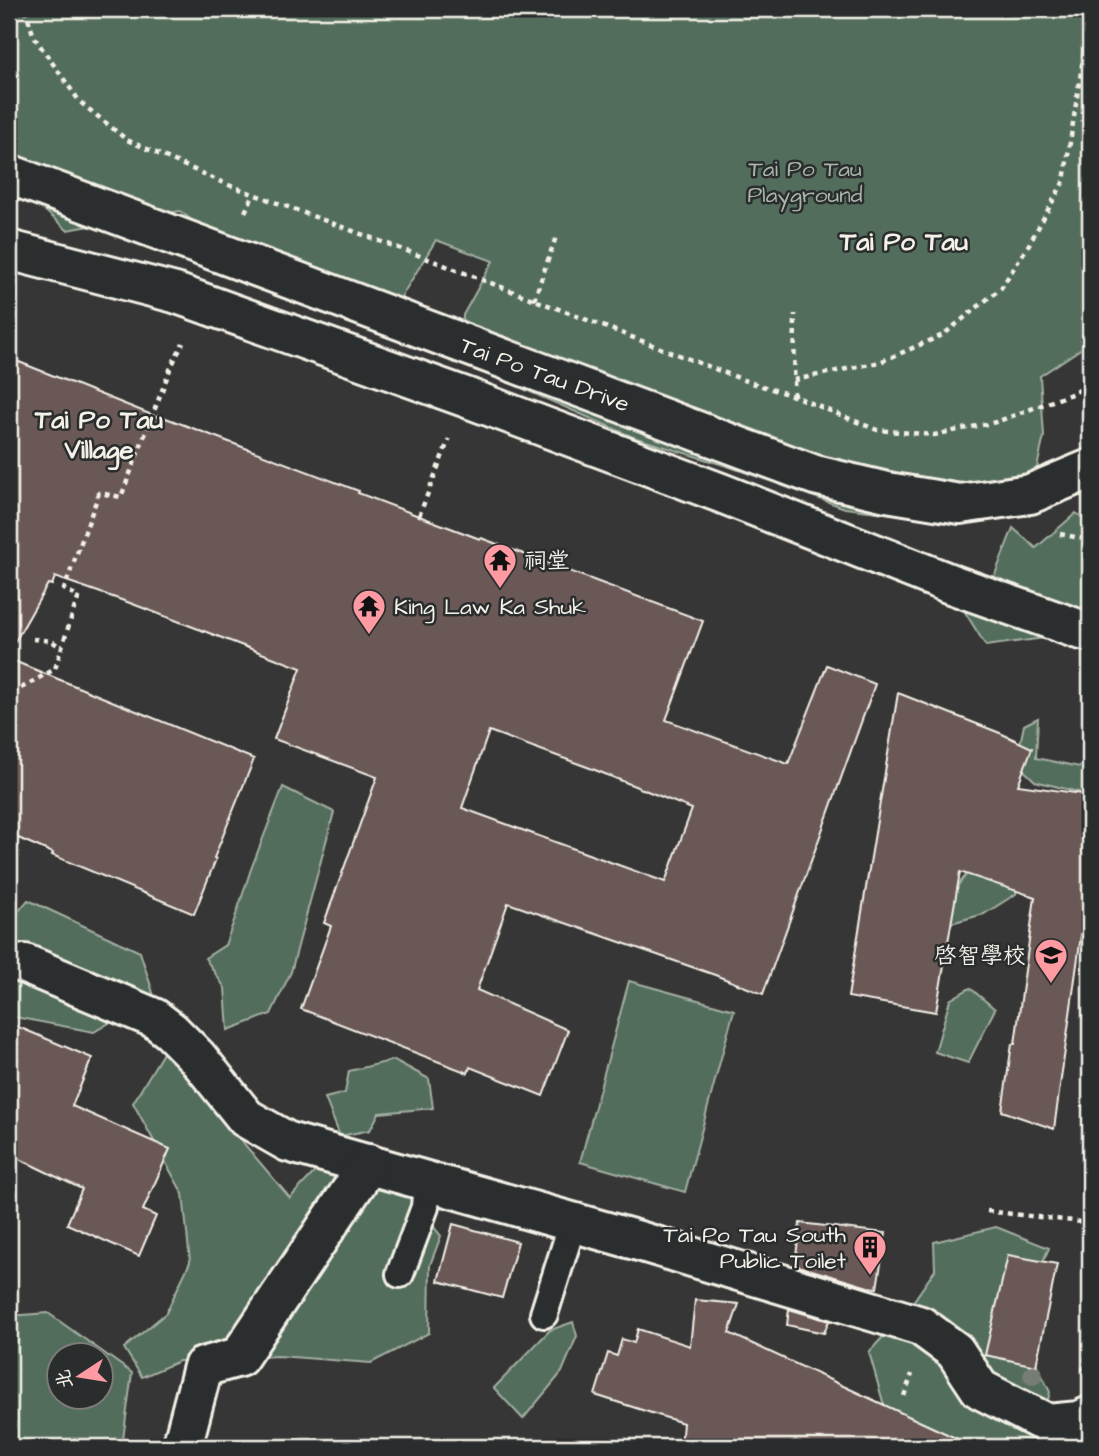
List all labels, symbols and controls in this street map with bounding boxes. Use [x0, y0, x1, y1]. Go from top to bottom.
park label: Tai Po Tau Playground [747, 153, 863, 212]
district label: Tai Po Tau [839, 224, 968, 260]
street label: Tai Po Tau Drive [456, 329, 634, 420]
district label: Tai Po Tau Village [34, 402, 163, 471]
temple icon: 祠堂 [481, 541, 519, 590]
place label: 祠堂 [524, 545, 570, 577]
temple icon: King Law Ka Shuk [350, 587, 388, 636]
place label: King Law Ka Shuk [394, 591, 586, 624]
school or university icon: 啓智學校 [1032, 936, 1070, 985]
place label: 啓智學校 [934, 940, 1026, 972]
place label: Tai Po Tau South Public Toilet [663, 1219, 847, 1277]
building icon: Tai Po Tau South Public Toilet [851, 1228, 889, 1277]
north arrow [46, 1340, 116, 1410]
text: 北 [50, 1367, 80, 1391]

